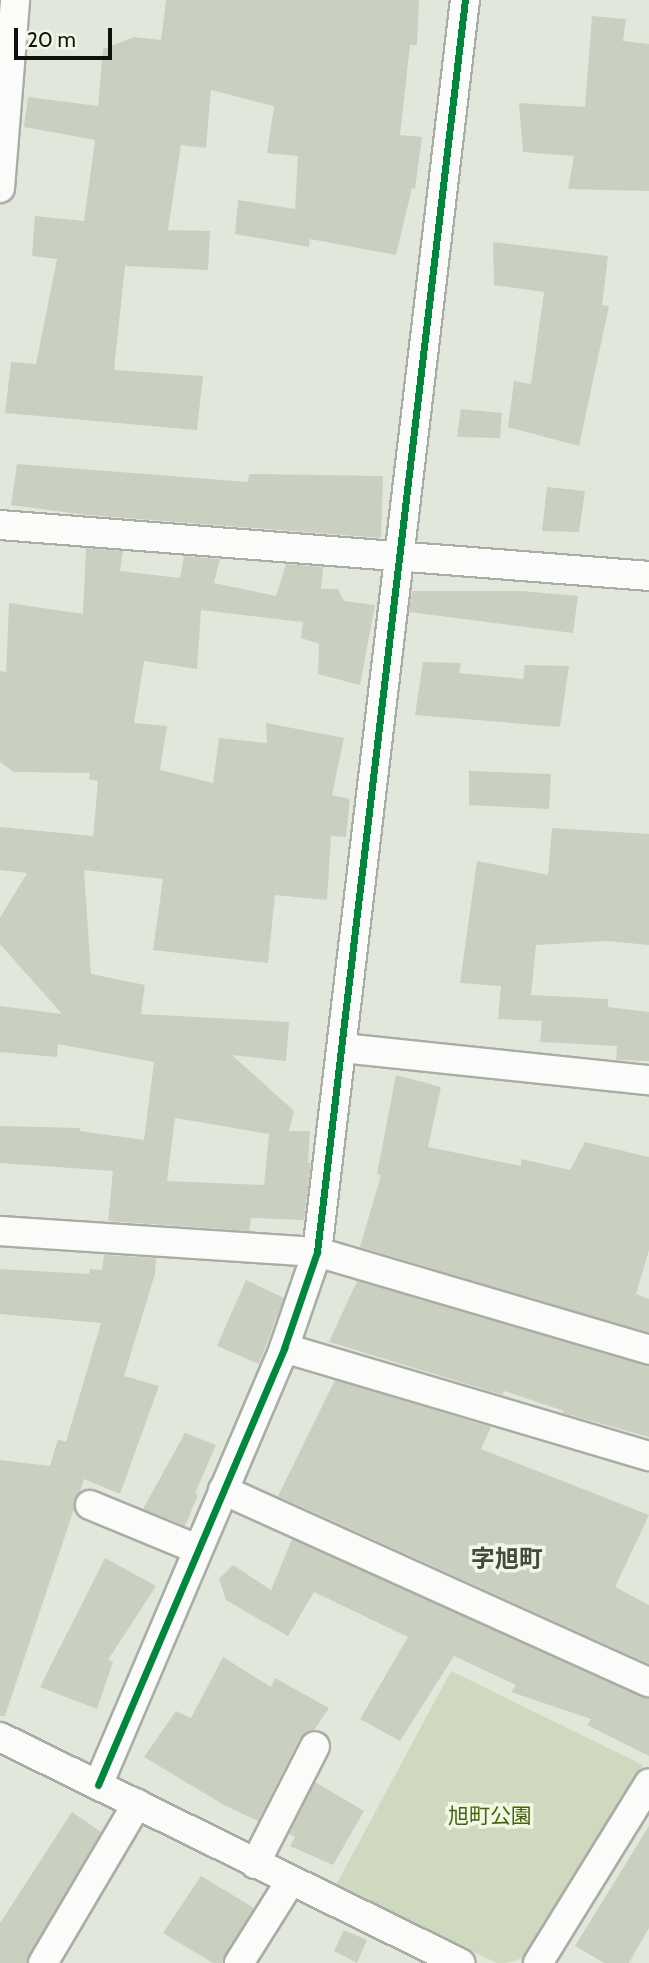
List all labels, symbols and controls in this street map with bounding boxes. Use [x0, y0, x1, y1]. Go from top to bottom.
scale bar [18, 14, 116, 58]
text: 20 m [27, 27, 76, 52]
district label: 字旭町 [471, 1545, 543, 1573]
park label: 旭町公園 [448, 1803, 532, 1829]

